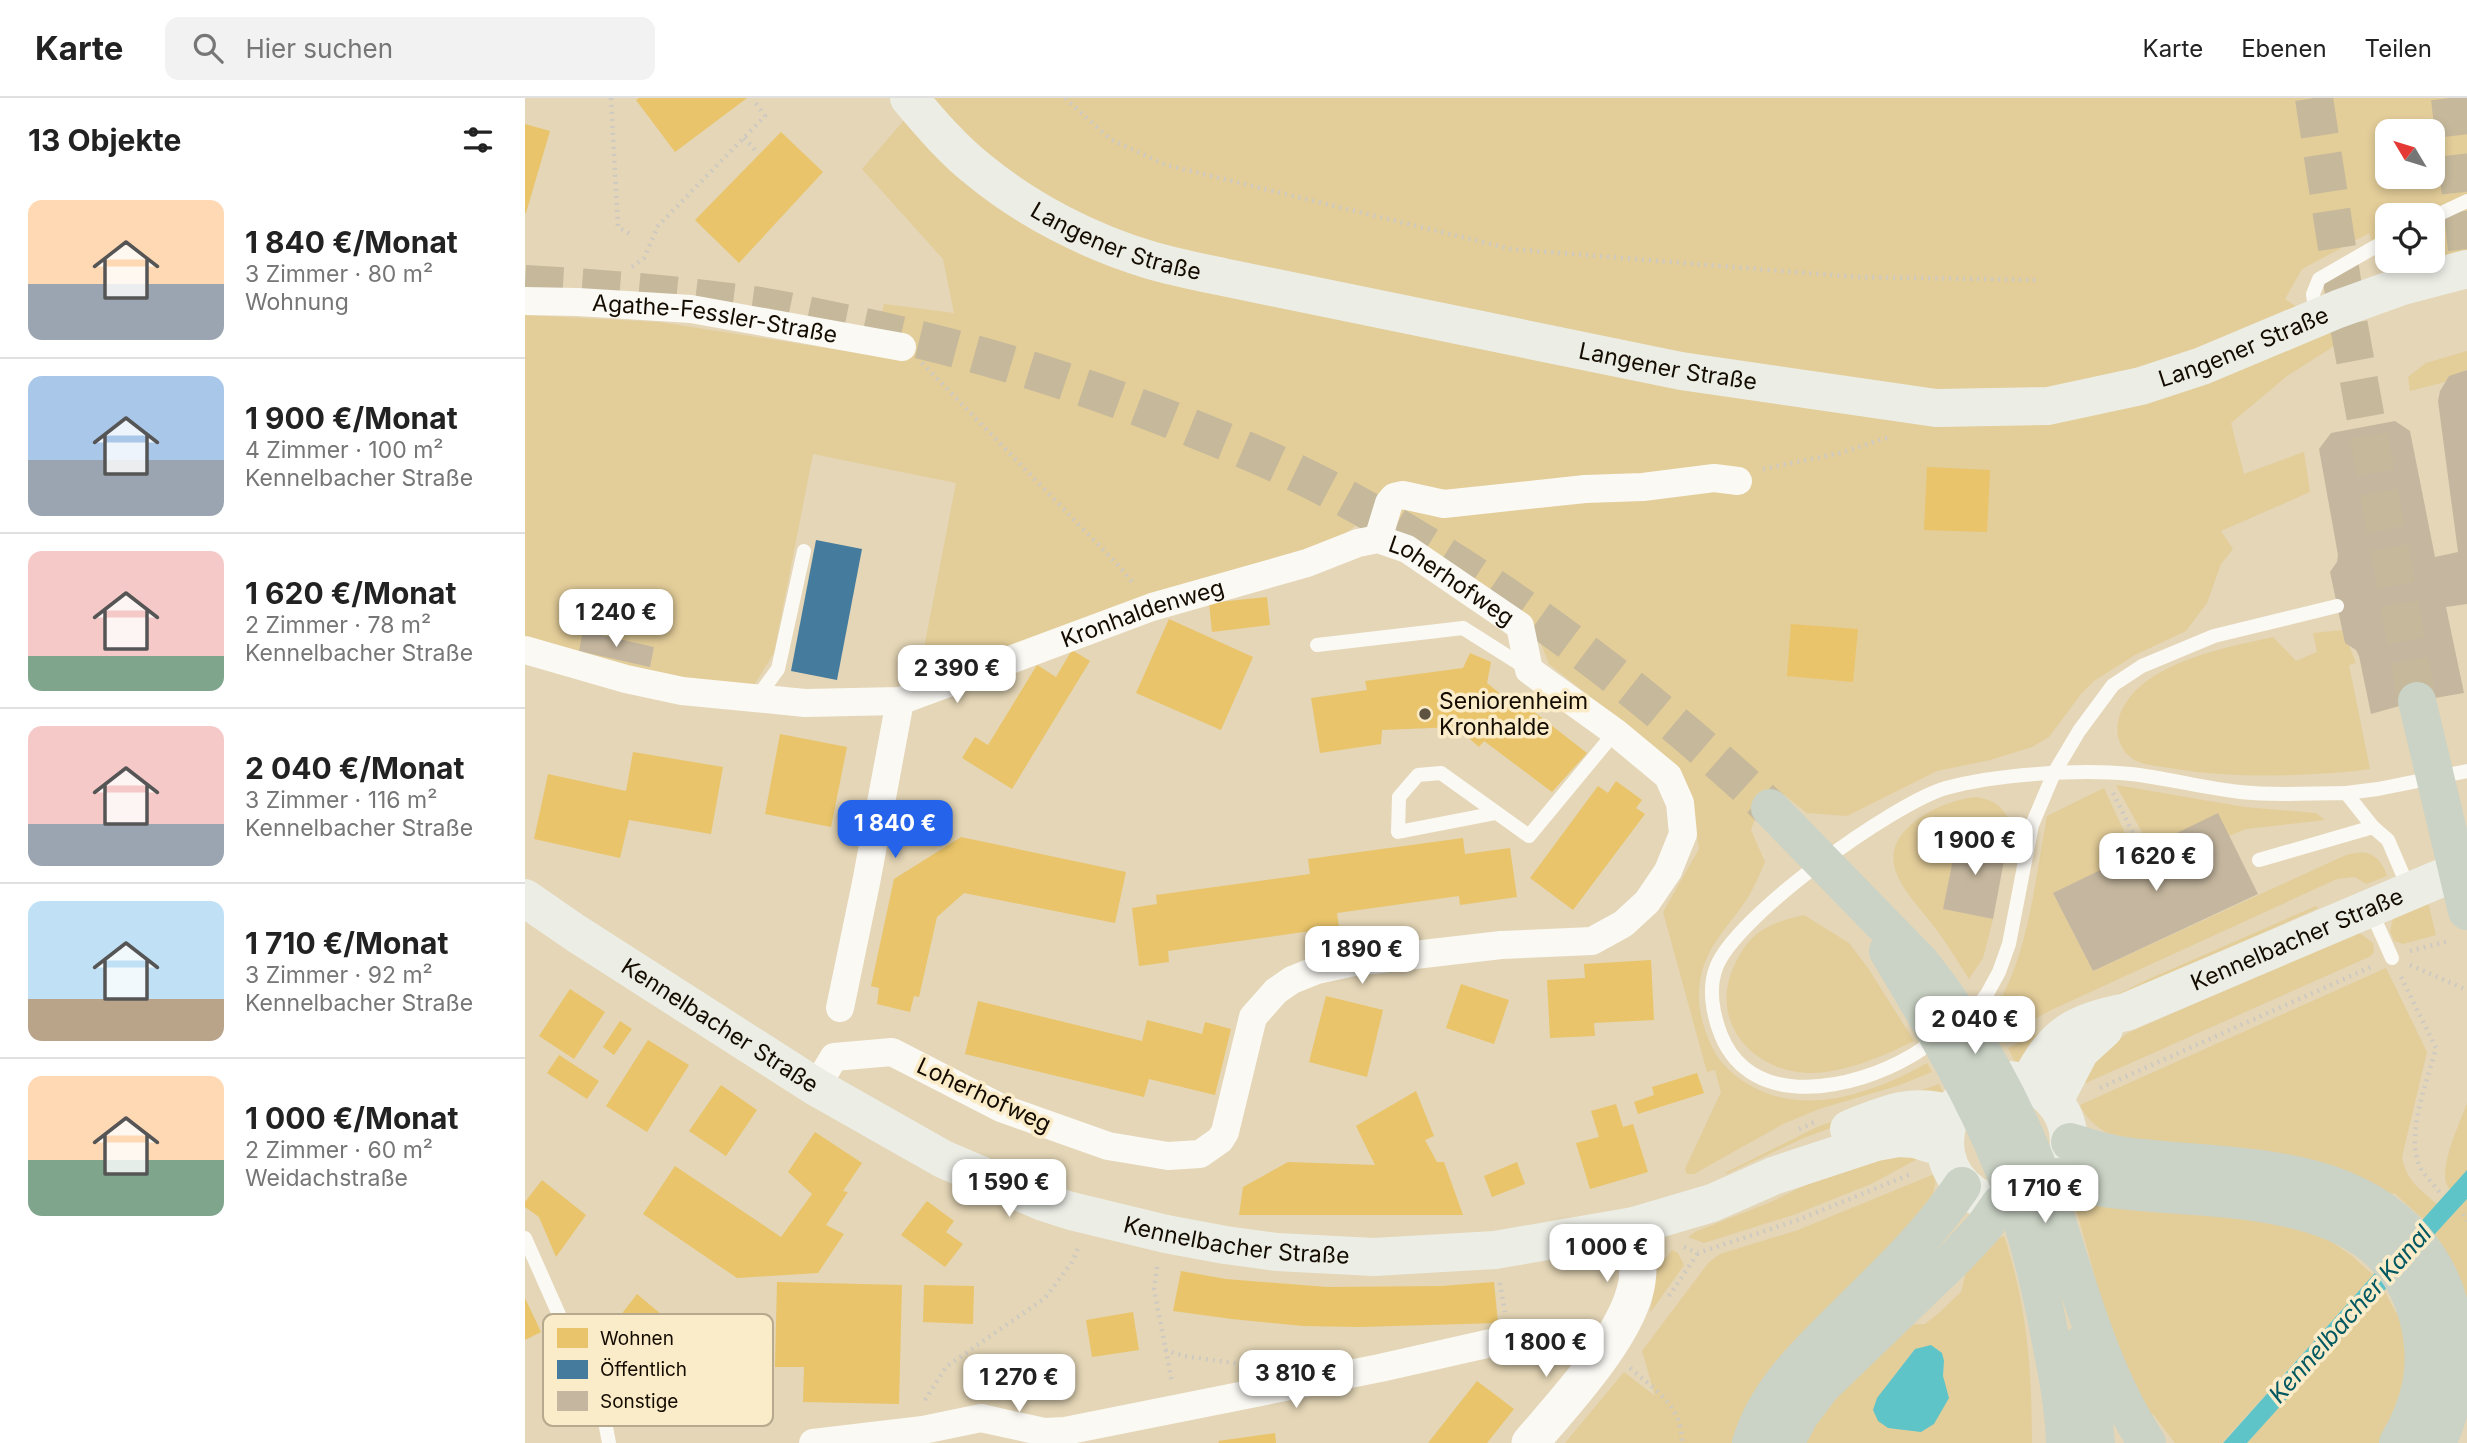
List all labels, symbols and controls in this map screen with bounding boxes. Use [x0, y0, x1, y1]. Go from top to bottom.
search box [165, 17, 655, 80]
text: Karte [35, 28, 123, 68]
icon: search [189, 29, 227, 67]
text: Hier suchen [245, 33, 393, 64]
text: Karte [2143, 34, 2203, 63]
text: Ebenen [2241, 34, 2327, 63]
text: Teilen [2365, 34, 2432, 63]
north arrow [2375, 119, 2445, 189]
map controls [2375, 119, 2445, 273]
icon: filters [459, 121, 497, 159]
text: 13 Objekte [28, 122, 181, 158]
street label: Langener Straße [1026, 196, 1204, 286]
button: locate [2375, 203, 2445, 273]
text: 1 840 €/Monat [245, 224, 458, 260]
icon: home [84, 228, 168, 312]
text: 3 Zimmer · 80 m² [245, 260, 433, 288]
text: Wohnung [245, 288, 349, 316]
street label: Agathe-Fessler-Straße [591, 289, 840, 349]
street label: Langener Straße [2155, 301, 2333, 393]
street label: Langener Straße [1576, 336, 1759, 396]
text: 1 900 €/Monat [245, 400, 458, 436]
icon: home [84, 404, 168, 488]
text: 4 Zimmer · 100 m² [245, 436, 443, 464]
text: Kennelbacher Straße [245, 464, 473, 492]
street label: Loherhofweg [1385, 530, 1520, 632]
street label: Kronhaldenweg [1057, 573, 1227, 654]
text: 1 620 €/Monat [245, 575, 456, 611]
icon: home [84, 579, 168, 663]
pin: 1 240 € [551, 589, 681, 649]
text: 1 240 € [575, 598, 657, 626]
text: 2 Zimmer · 78 m² [245, 611, 431, 639]
text: Kennelbacher Straße [245, 639, 473, 667]
pin: 2 390 € [892, 646, 1022, 705]
text: 2 390 € [914, 654, 1000, 682]
place label: Seniorenheim Kronhalde [1439, 687, 1588, 741]
marker: Seniorenheim Kronhalde [1417, 706, 1433, 722]
text: 2 040 €/Monat [245, 750, 464, 786]
icon: home [84, 754, 168, 838]
text: 3 Zimmer · 116 m² [245, 786, 437, 814]
pin: 1 840 € [830, 800, 960, 860]
text: 1 840 € [854, 809, 936, 837]
text: Kennelbacher Straße [245, 814, 473, 842]
pin: 1 900 € [1910, 818, 2040, 877]
text: 1 900 € [1934, 826, 2016, 854]
pin: 1 620 € [2091, 834, 2221, 893]
text: 1 620 € [2115, 842, 2197, 870]
street label: Kennelbacher Straße [2186, 882, 2407, 997]
text: 1 710 €/Monat [245, 925, 448, 961]
pin: 1 890 € [1297, 926, 1427, 986]
icon: home [84, 929, 168, 1013]
text: 1 890 € [1321, 935, 1403, 963]
street label: Kennelbacher Straße [616, 952, 824, 1099]
text: 3 Zimmer · 92 m² [245, 961, 433, 989]
text: Kennelbacher Straße [245, 989, 473, 1017]
pin: 2 040 € [1910, 996, 2040, 1056]
text: 2 040 € [1931, 1005, 2019, 1033]
street label: Loherhofweg [912, 1052, 1056, 1138]
text: 1 000 €/Monat [245, 1100, 458, 1136]
icon: home [84, 1104, 168, 1188]
text: 2 Zimmer · 60 m² [245, 1136, 433, 1164]
pin: 1 590 € [944, 1160, 1074, 1219]
text: Weidachstraße [245, 1164, 408, 1192]
pin: 1 710 € [1980, 1166, 2110, 1225]
text: 1 590 € [968, 1168, 1050, 1196]
text: 1 710 € [2007, 1174, 2083, 1202]
street label: Kennelbacher Straße [1121, 1210, 1350, 1270]
water label: Kennelbacher Kanal [2263, 1219, 2437, 1409]
pin: 1 000 € [1542, 1224, 1672, 1284]
text: 1 000 € [1565, 1233, 1649, 1261]
legend [543, 1314, 773, 1426]
pin: 1 800 € [1481, 1320, 1611, 1379]
text: Wohnen [600, 1327, 674, 1350]
text: 1 800 € [1505, 1328, 1587, 1356]
pin: 3 810 € [1231, 1350, 1361, 1410]
pin: 1 270 € [954, 1354, 1084, 1414]
text: Öffentlich [600, 1358, 687, 1381]
text: 3 810 € [1255, 1359, 1337, 1387]
text: 1 270 € [979, 1363, 1059, 1391]
text: Sonstige [600, 1390, 678, 1413]

